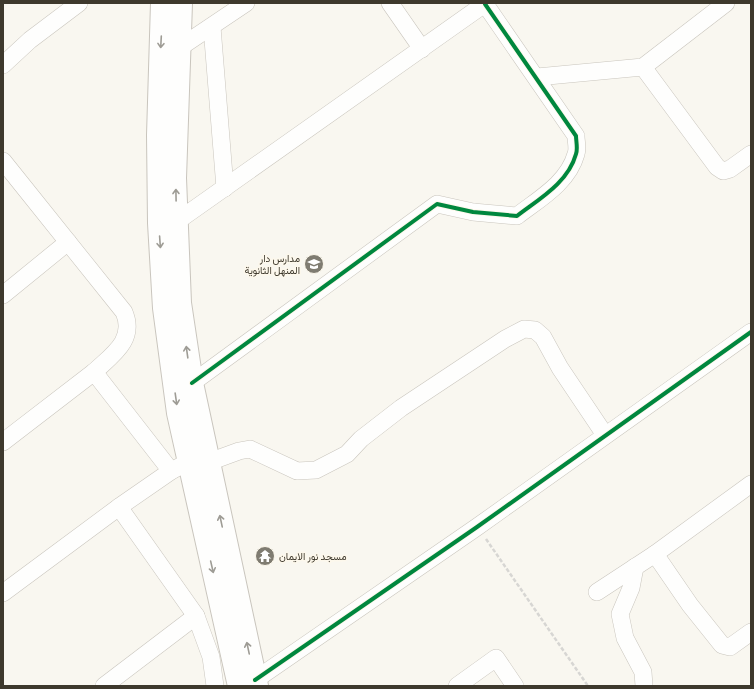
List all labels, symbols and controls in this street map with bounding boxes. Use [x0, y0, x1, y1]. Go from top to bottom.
one-way arrow [157, 35, 164, 48]
one-way arrow [172, 189, 179, 202]
one-way arrow [157, 235, 164, 248]
place label: مدارس دار المنهل الثانوية [244, 252, 300, 277]
school or university icon: مدارس دار المنهل الثانوية [303, 253, 325, 275]
one-way arrow [183, 346, 191, 359]
one-way arrow [172, 392, 180, 405]
one-way arrow [217, 515, 225, 528]
temple icon: مسجد نور الايمان [254, 545, 276, 567]
place label: مسجد نور الايمان [279, 550, 347, 563]
one-way arrow [209, 560, 217, 573]
one-way arrow [244, 642, 252, 655]

